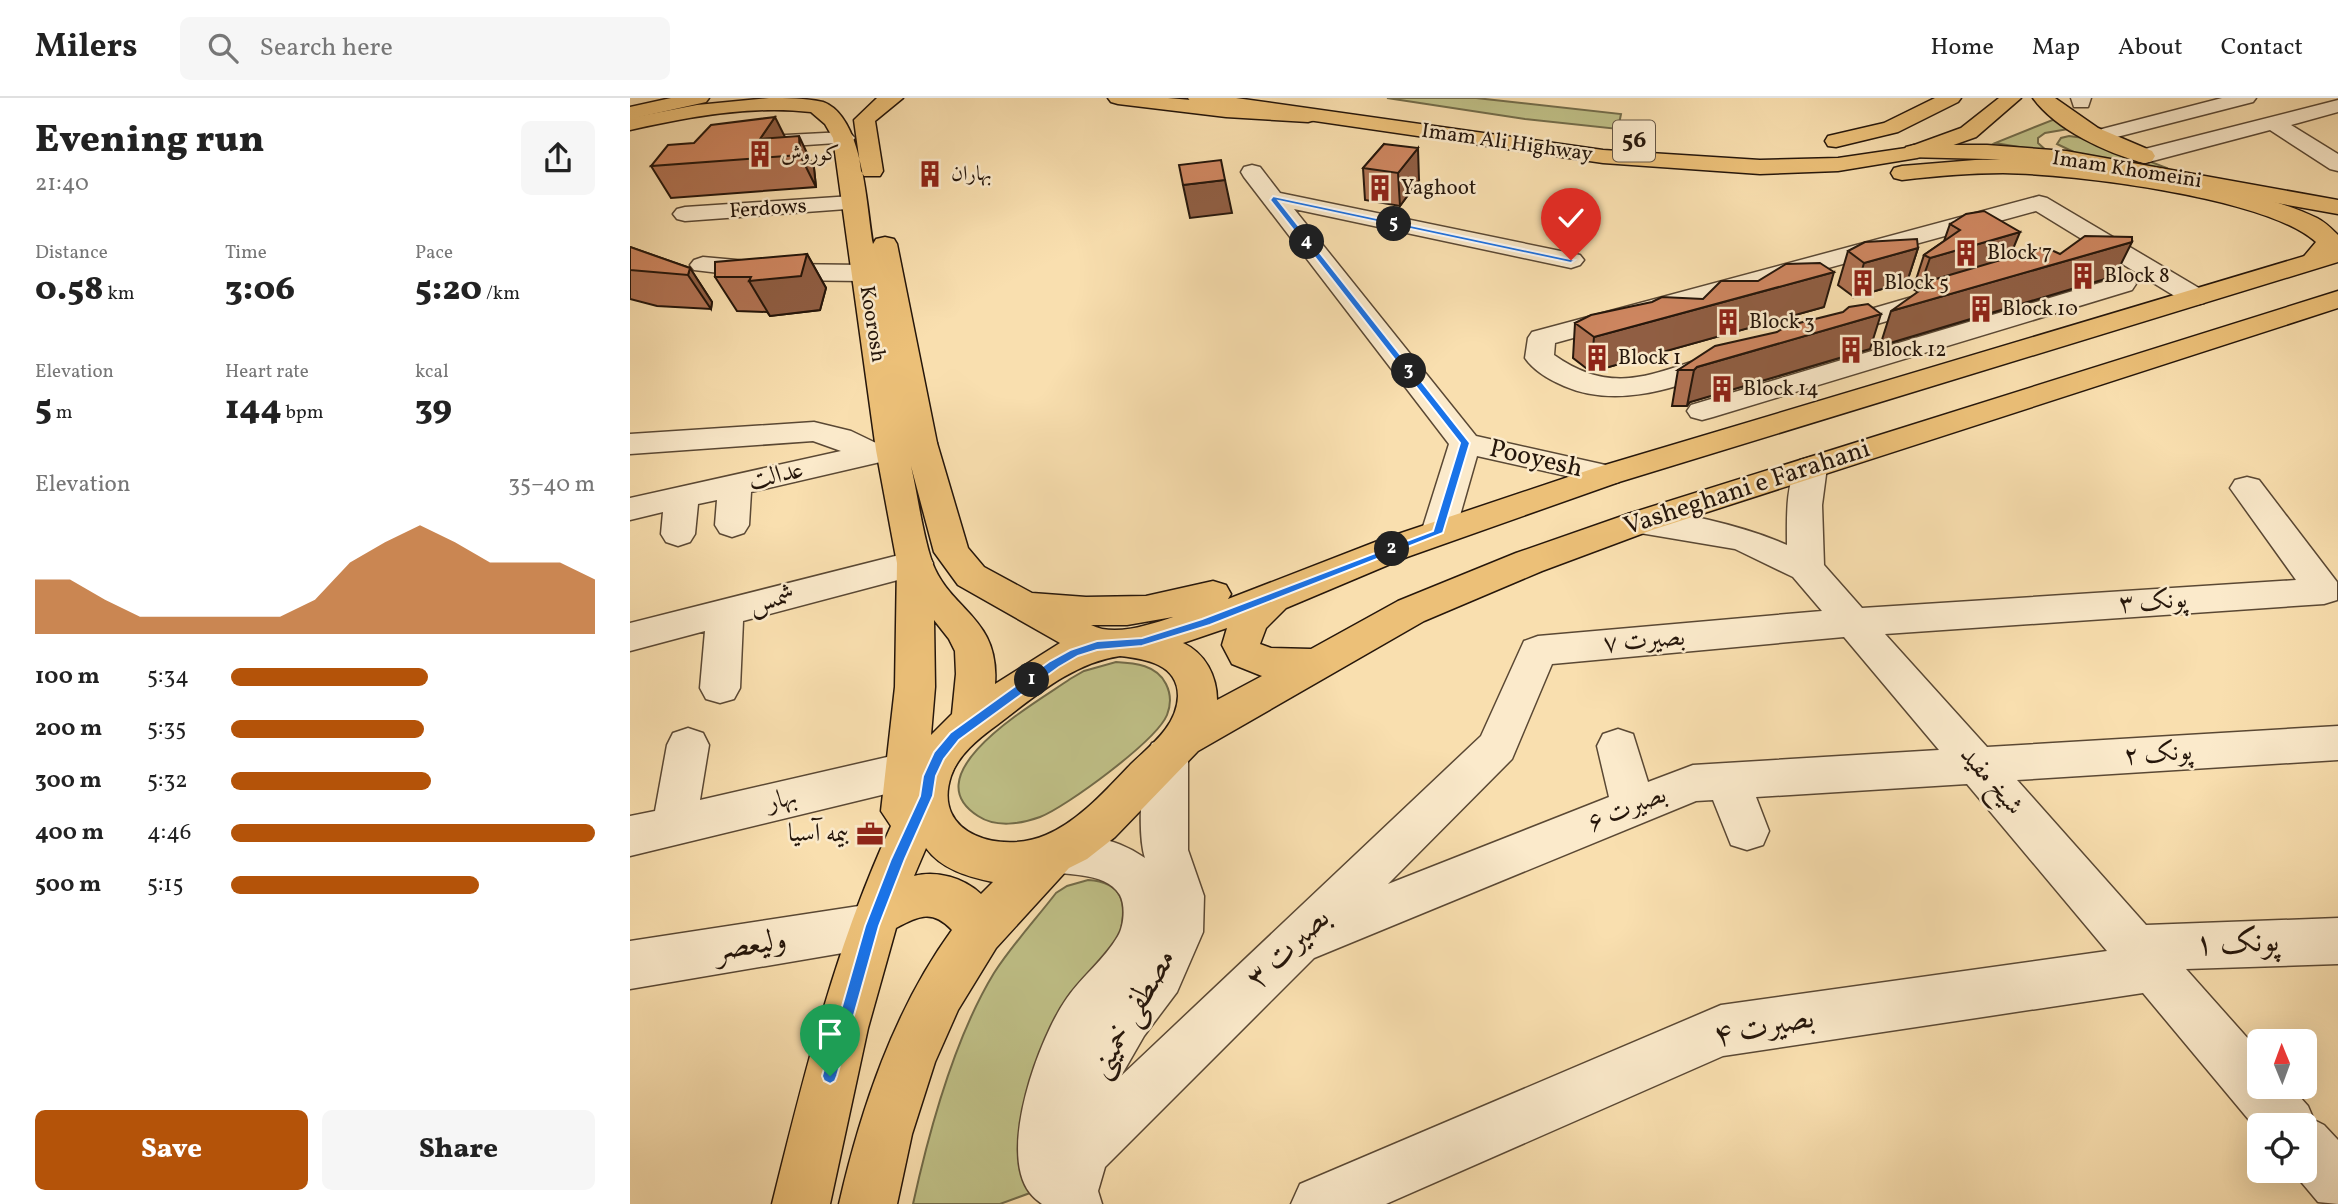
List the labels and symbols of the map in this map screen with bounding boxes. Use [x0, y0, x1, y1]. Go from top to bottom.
street label: Imam Ali Highway [1419, 117, 1595, 169]
road number: 56 [1613, 121, 1655, 162]
building icon: کوروش [745, 139, 775, 169]
place label: کوروش [781, 140, 840, 169]
street label: Imam Khomeini [2050, 144, 2204, 196]
building icon: بهاران [915, 159, 945, 189]
place label: بهاران [951, 160, 992, 189]
building icon: Yaghoot [1365, 173, 1395, 203]
place label: Yaghoot [1401, 174, 1476, 203]
pin [1541, 188, 1601, 260]
street label: Ferdows [728, 192, 808, 226]
pin: 5 [1376, 206, 1412, 242]
pin: 4 [1290, 225, 1324, 260]
building icon: Block 7 [1951, 238, 1981, 268]
place label: Block 7 [1987, 239, 2052, 268]
building icon: Block 8 [2068, 261, 2098, 291]
place label: Block 8 [2104, 262, 2170, 291]
building icon: Block 5 [1848, 268, 1878, 298]
place label: Block 5 [1884, 269, 1949, 298]
street label: Koorosh [852, 284, 892, 364]
building icon: Block 10 [1966, 294, 1996, 324]
place label: Block 10 [2002, 295, 2078, 324]
building icon: Block 3 [1713, 307, 1743, 337]
place label: Block 3 [1749, 308, 1815, 337]
building icon: Block 12 [1836, 335, 1866, 365]
place label: Block 12 [1872, 336, 1946, 365]
building icon: Block 1 [1582, 343, 1612, 373]
place label: Block 1 [1618, 344, 1681, 373]
pin: 3 [1392, 354, 1426, 388]
building icon: Block 14 [1707, 374, 1737, 404]
place label: Block 14 [1743, 375, 1819, 404]
street label: Pooyesh [1486, 431, 1586, 487]
street label: Vasheghani e Farahani [1619, 431, 1875, 545]
street label: عدالت [745, 452, 807, 500]
pin: 2 [1374, 532, 1410, 566]
street label: شمس [745, 577, 799, 623]
street label: پونک ۳ [2117, 582, 2190, 622]
street label: بصیرت ۷ [1601, 619, 1687, 663]
pin: 1 [1014, 662, 1050, 698]
street label: پونک ۲ [2122, 734, 2195, 774]
street label: شیخ مفید [1948, 738, 2031, 826]
street label: بصیرت ۶ [1582, 777, 1672, 841]
street label: بهار [760, 779, 801, 822]
place label: بیمه آسیا [788, 816, 849, 852]
office icon: بیمه آسیا [855, 819, 885, 849]
street label: بصیرت ۳ [1237, 898, 1341, 1000]
street label: ولیعصر [709, 919, 790, 974]
street label: پونک ۱ [2194, 920, 2282, 967]
street label: مصطفی خمینی [1078, 941, 1188, 1087]
street label: بصیرت ۴ [1710, 997, 1818, 1059]
pin [800, 1004, 860, 1076]
north arrow [2247, 1029, 2317, 1099]

